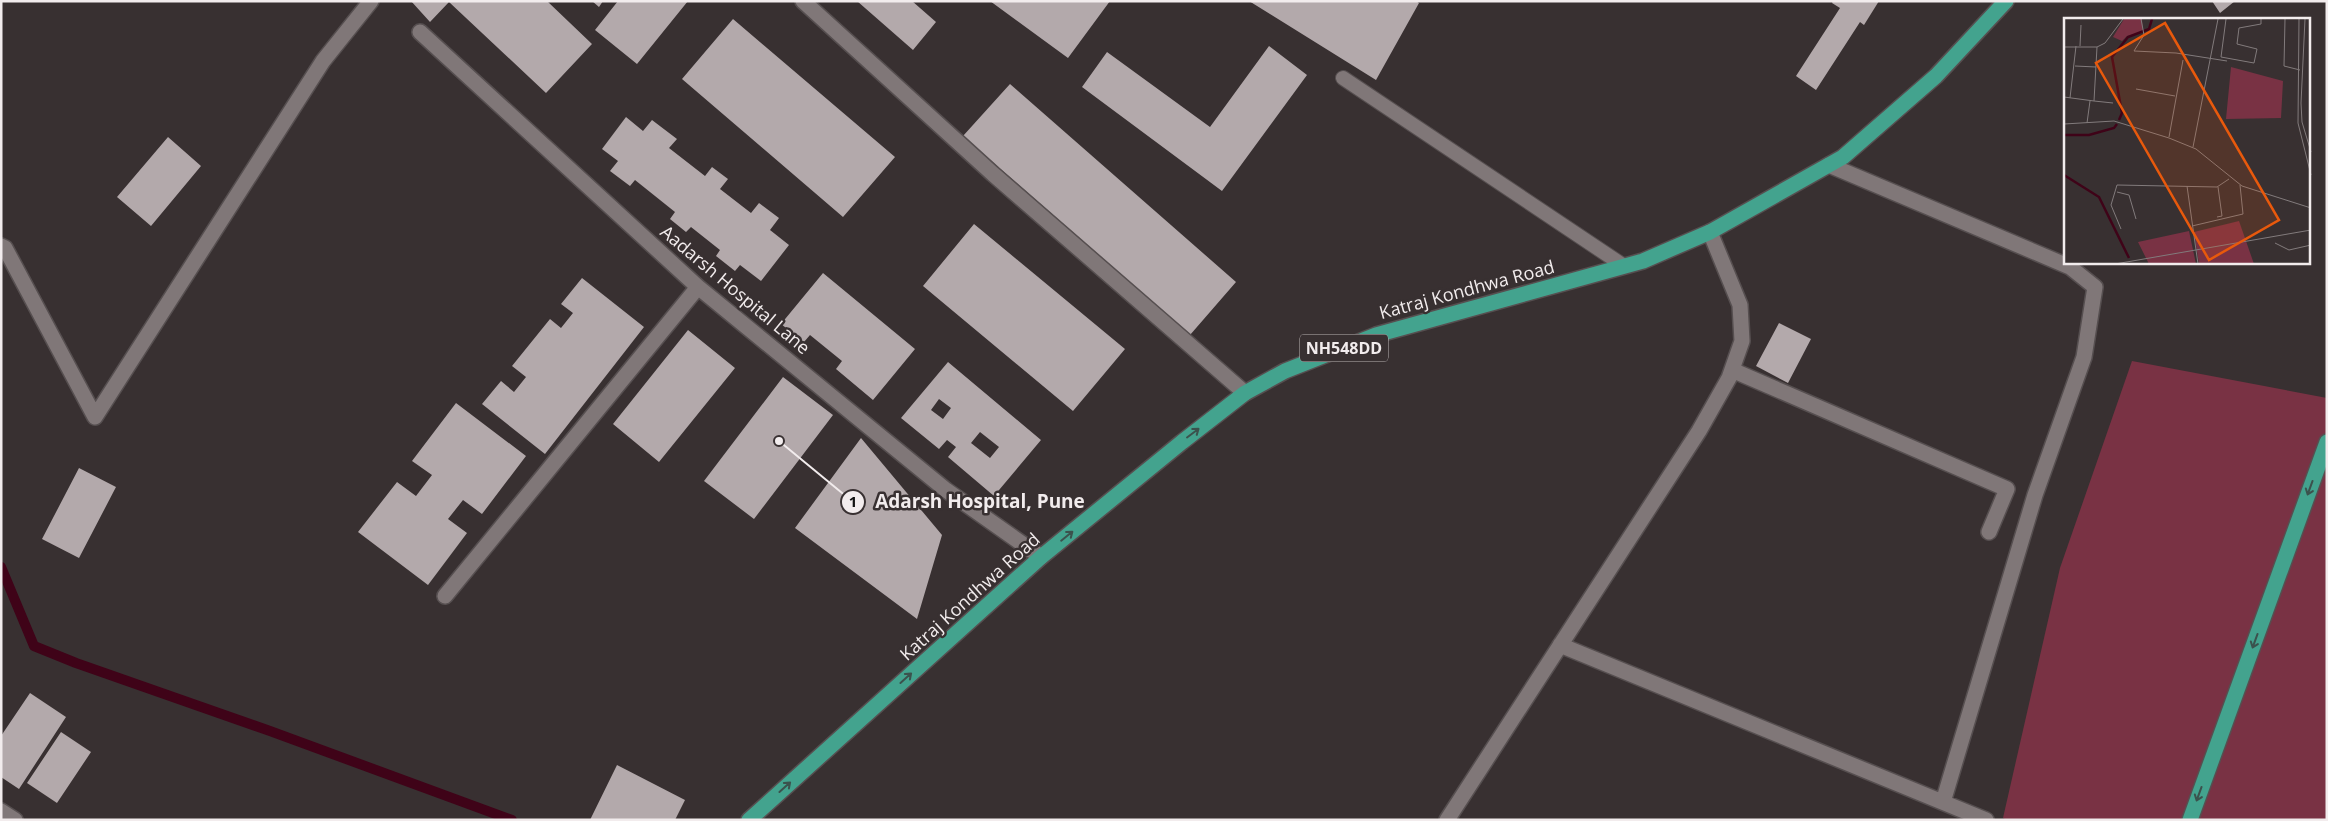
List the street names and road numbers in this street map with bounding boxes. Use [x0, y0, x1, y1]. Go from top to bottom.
street label: Aadarsh Hospital Lane [656, 219, 816, 359]
street label: Katraj Kondhwa Road [1376, 254, 1557, 324]
road number: NH548DD [1300, 334, 1388, 362]
street label: Katraj Kondhwa Road [894, 527, 1044, 666]

